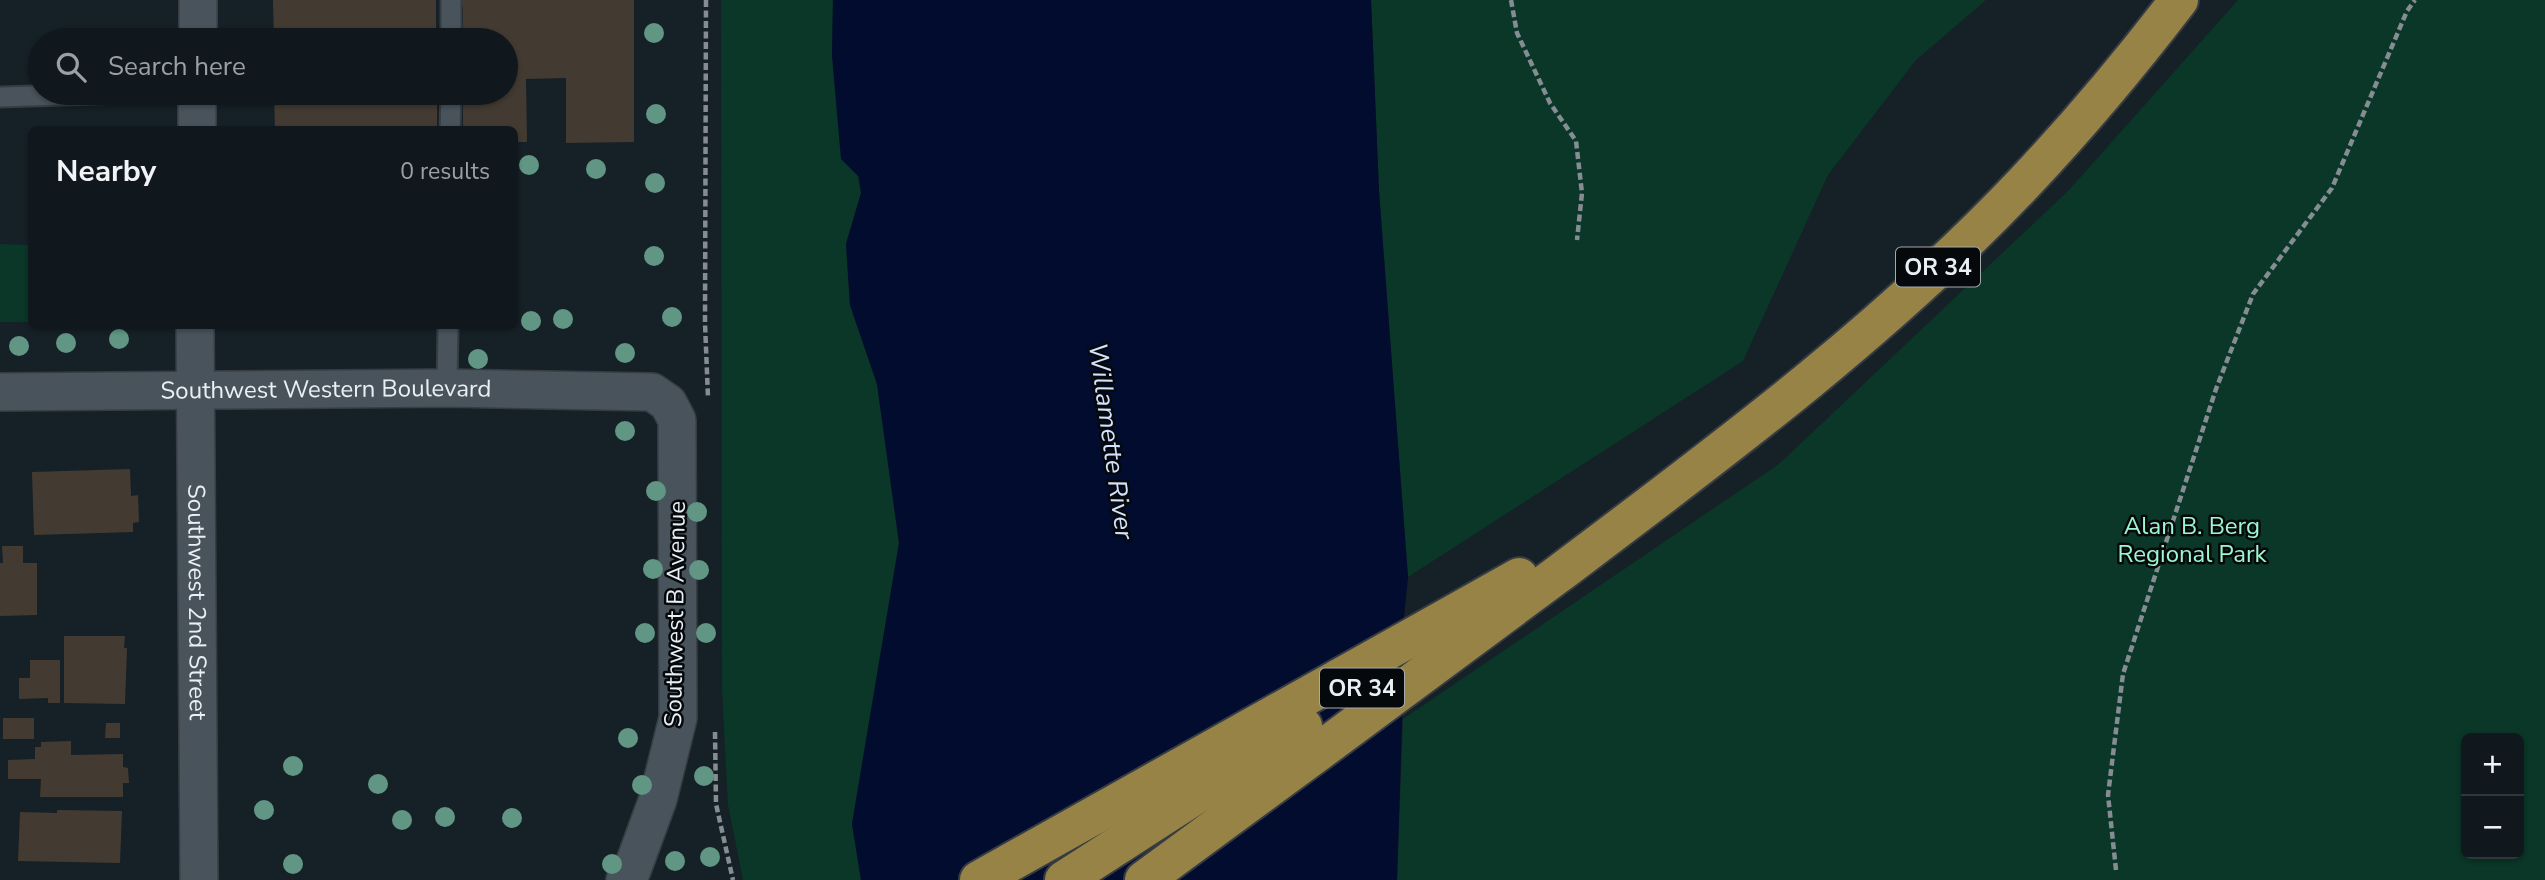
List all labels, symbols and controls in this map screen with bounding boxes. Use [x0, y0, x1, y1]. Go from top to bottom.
search box [28, 28, 518, 105]
icon: search [52, 48, 90, 86]
text: Search here [108, 49, 246, 84]
text: Nearby [56, 151, 156, 192]
text: 0 results [400, 156, 490, 187]
road number: OR 34 [1896, 248, 1980, 286]
water label: Willamette River [1080, 341, 1142, 542]
street label: Southwest Western Boulevard [160, 372, 492, 407]
street label: Southwest 2nd Street [180, 484, 214, 721]
street label: Southwest B Avenue [657, 501, 693, 727]
park label: Alan B. Berg Regional Park [2117, 510, 2268, 570]
road number: OR 34 [1320, 668, 1404, 708]
map controls [2461, 733, 2524, 859]
button: + [2461, 733, 2524, 796]
button: − [2461, 796, 2524, 859]

